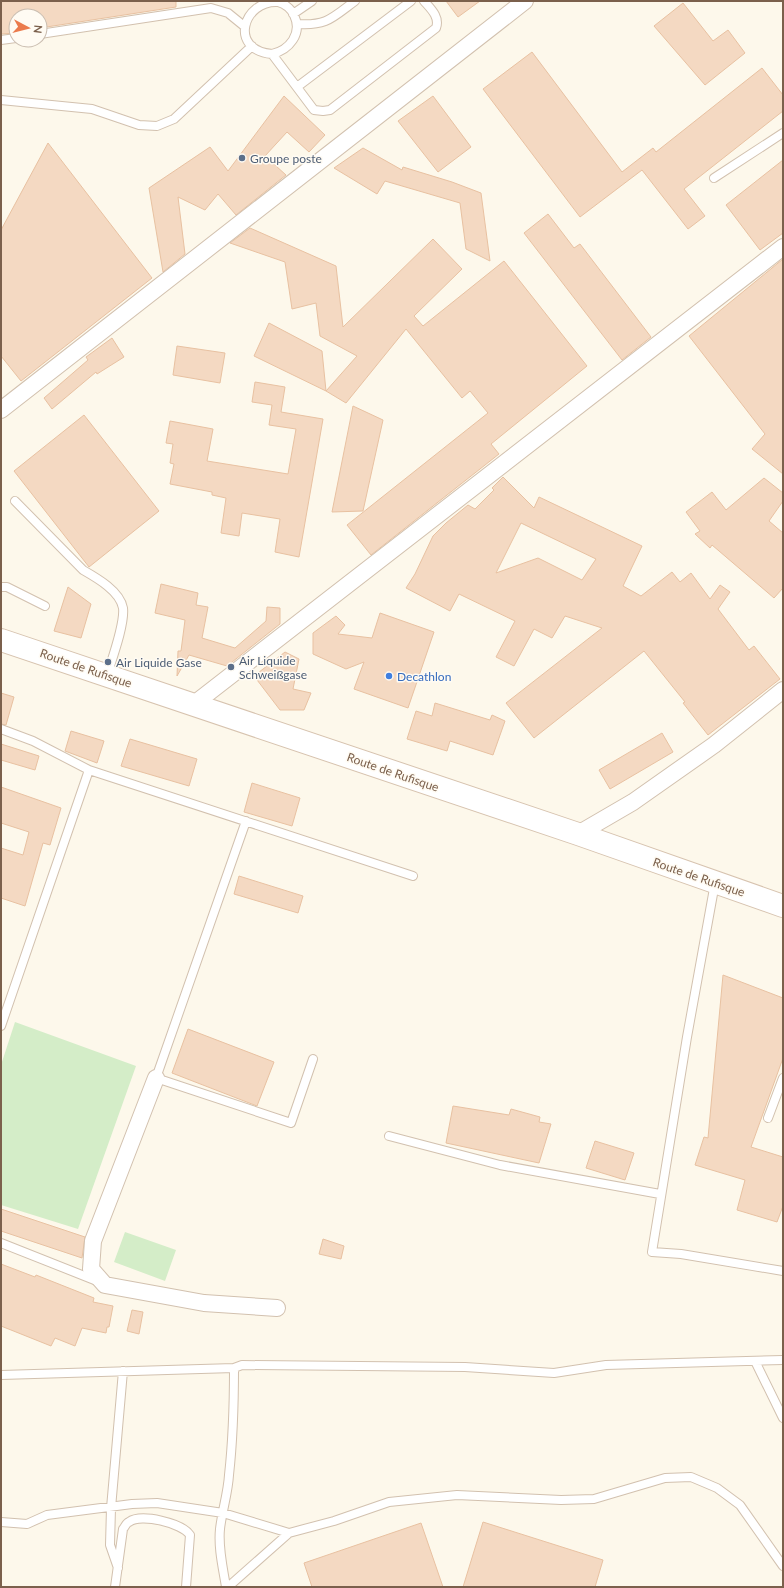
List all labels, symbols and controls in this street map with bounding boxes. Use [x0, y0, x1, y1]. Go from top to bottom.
north arrow [8, 8, 48, 48]
text: N [31, 24, 45, 34]
place label: Groupe poste [250, 151, 322, 166]
marker: Groupe poste [237, 153, 247, 163]
street label: Route de Rufisque [38, 645, 134, 691]
place label: Air Liquide Schweißgase [239, 653, 307, 682]
place label: Air Liquide Gase [116, 655, 202, 670]
marker: Air Liquide Gase [103, 657, 113, 667]
marker: Air Liquide Schweißgase [226, 662, 236, 672]
place label: Decathlon [397, 669, 451, 684]
marker: Decathlon [384, 671, 394, 681]
street label: Route de Rufisque [345, 749, 441, 795]
street label: Route de Rufisque [651, 854, 747, 900]

